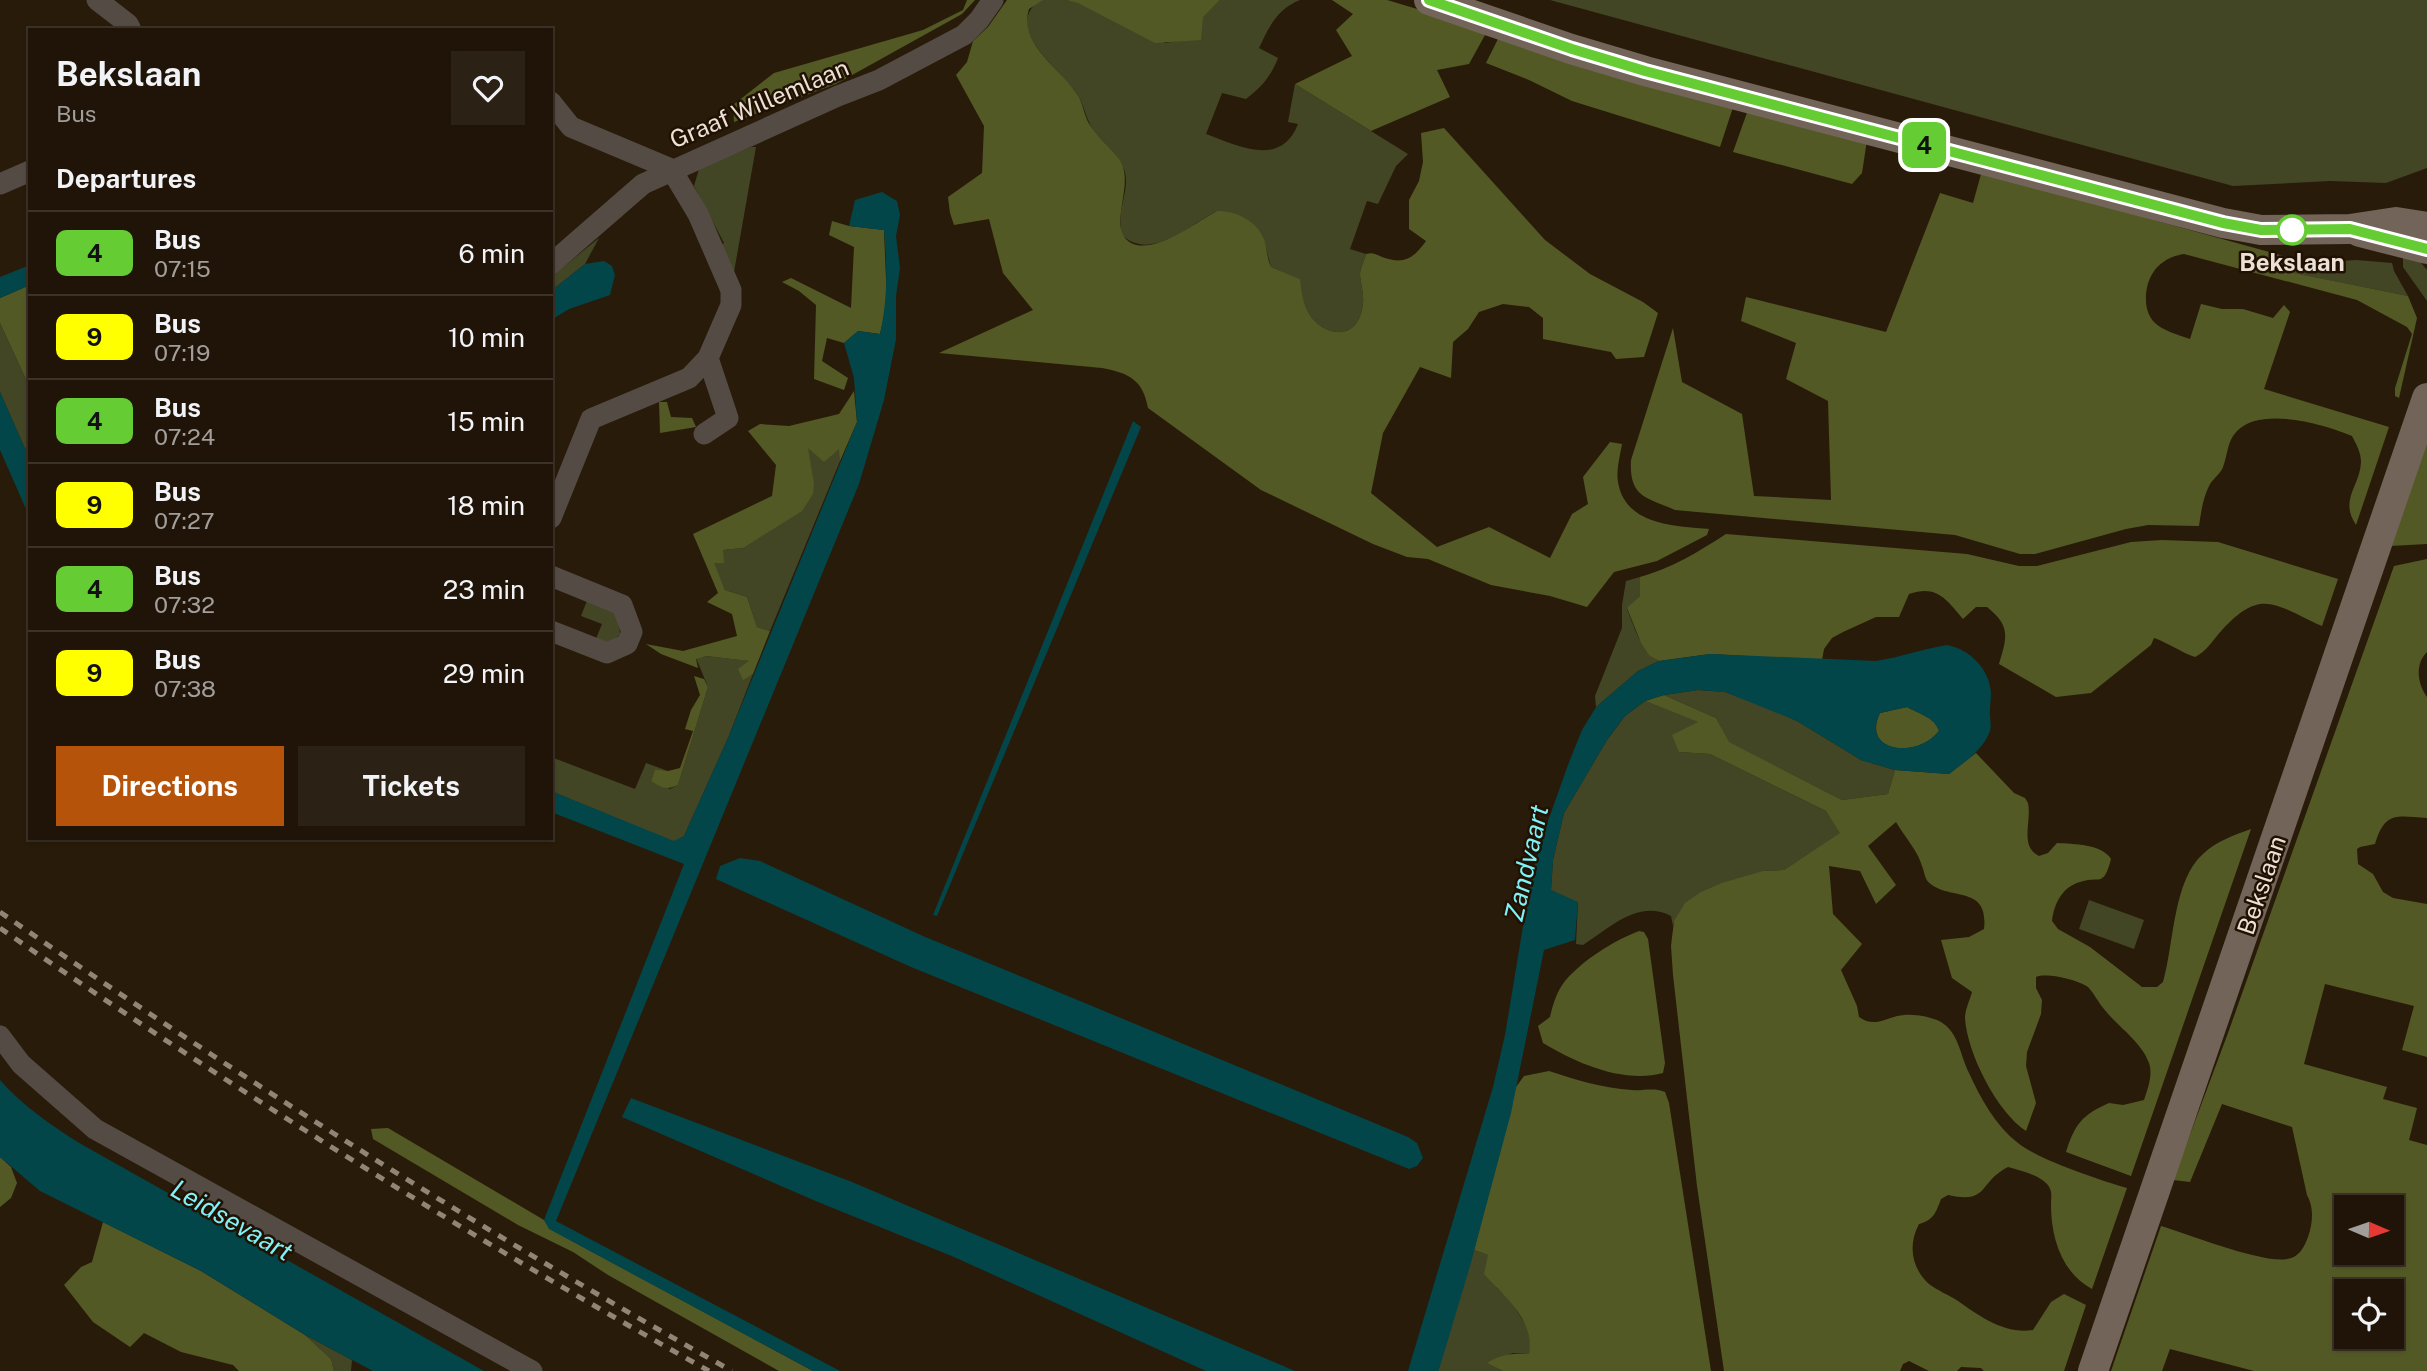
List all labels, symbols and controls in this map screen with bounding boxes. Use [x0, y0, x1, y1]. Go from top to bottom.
button: heart [451, 51, 525, 125]
street label: Graaf Willemlaan [665, 53, 853, 153]
text: Bekslaan [56, 55, 201, 93]
text: Bus [56, 100, 96, 127]
line badge: 4 [1901, 122, 1947, 168]
text: 4 [1916, 131, 1932, 159]
text: Departures [56, 163, 196, 194]
marker: Bekslaan [2277, 215, 2307, 245]
text: Bus [154, 224, 201, 255]
text: 6 min [458, 238, 525, 269]
text: 4 [87, 239, 102, 267]
place label: Bekslaan [2239, 248, 2345, 276]
text: 07:15 [154, 255, 211, 282]
text: Bus [154, 308, 201, 339]
text: 10 min [448, 322, 525, 353]
text: 9 [87, 323, 102, 351]
text: 07:19 [154, 339, 210, 366]
text: Bus [154, 392, 201, 423]
text: 15 min [447, 406, 525, 437]
text: 4 [87, 407, 102, 435]
text: 07:24 [154, 423, 215, 450]
text: Bus [154, 476, 201, 507]
text: 18 min [447, 490, 525, 521]
text: 9 [87, 491, 102, 519]
text: 07:27 [154, 507, 215, 534]
text: Bus [154, 560, 201, 591]
text: 23 min [443, 574, 525, 605]
text: 4 [87, 575, 102, 603]
text: 07:32 [154, 591, 215, 618]
text: Bus [154, 644, 201, 675]
text: 29 min [443, 658, 525, 689]
text: 9 [87, 659, 102, 687]
text: 07:38 [154, 675, 216, 702]
button: Directions [56, 746, 284, 826]
button: Tickets [298, 746, 525, 826]
water label: Zandvaart [1498, 802, 1554, 924]
street label: Bekslaan [2231, 832, 2291, 938]
water label: Leidsevaart [166, 1173, 298, 1267]
north arrow [2334, 1195, 2404, 1265]
map controls [2334, 1195, 2404, 1349]
button: locate [2334, 1279, 2404, 1349]

